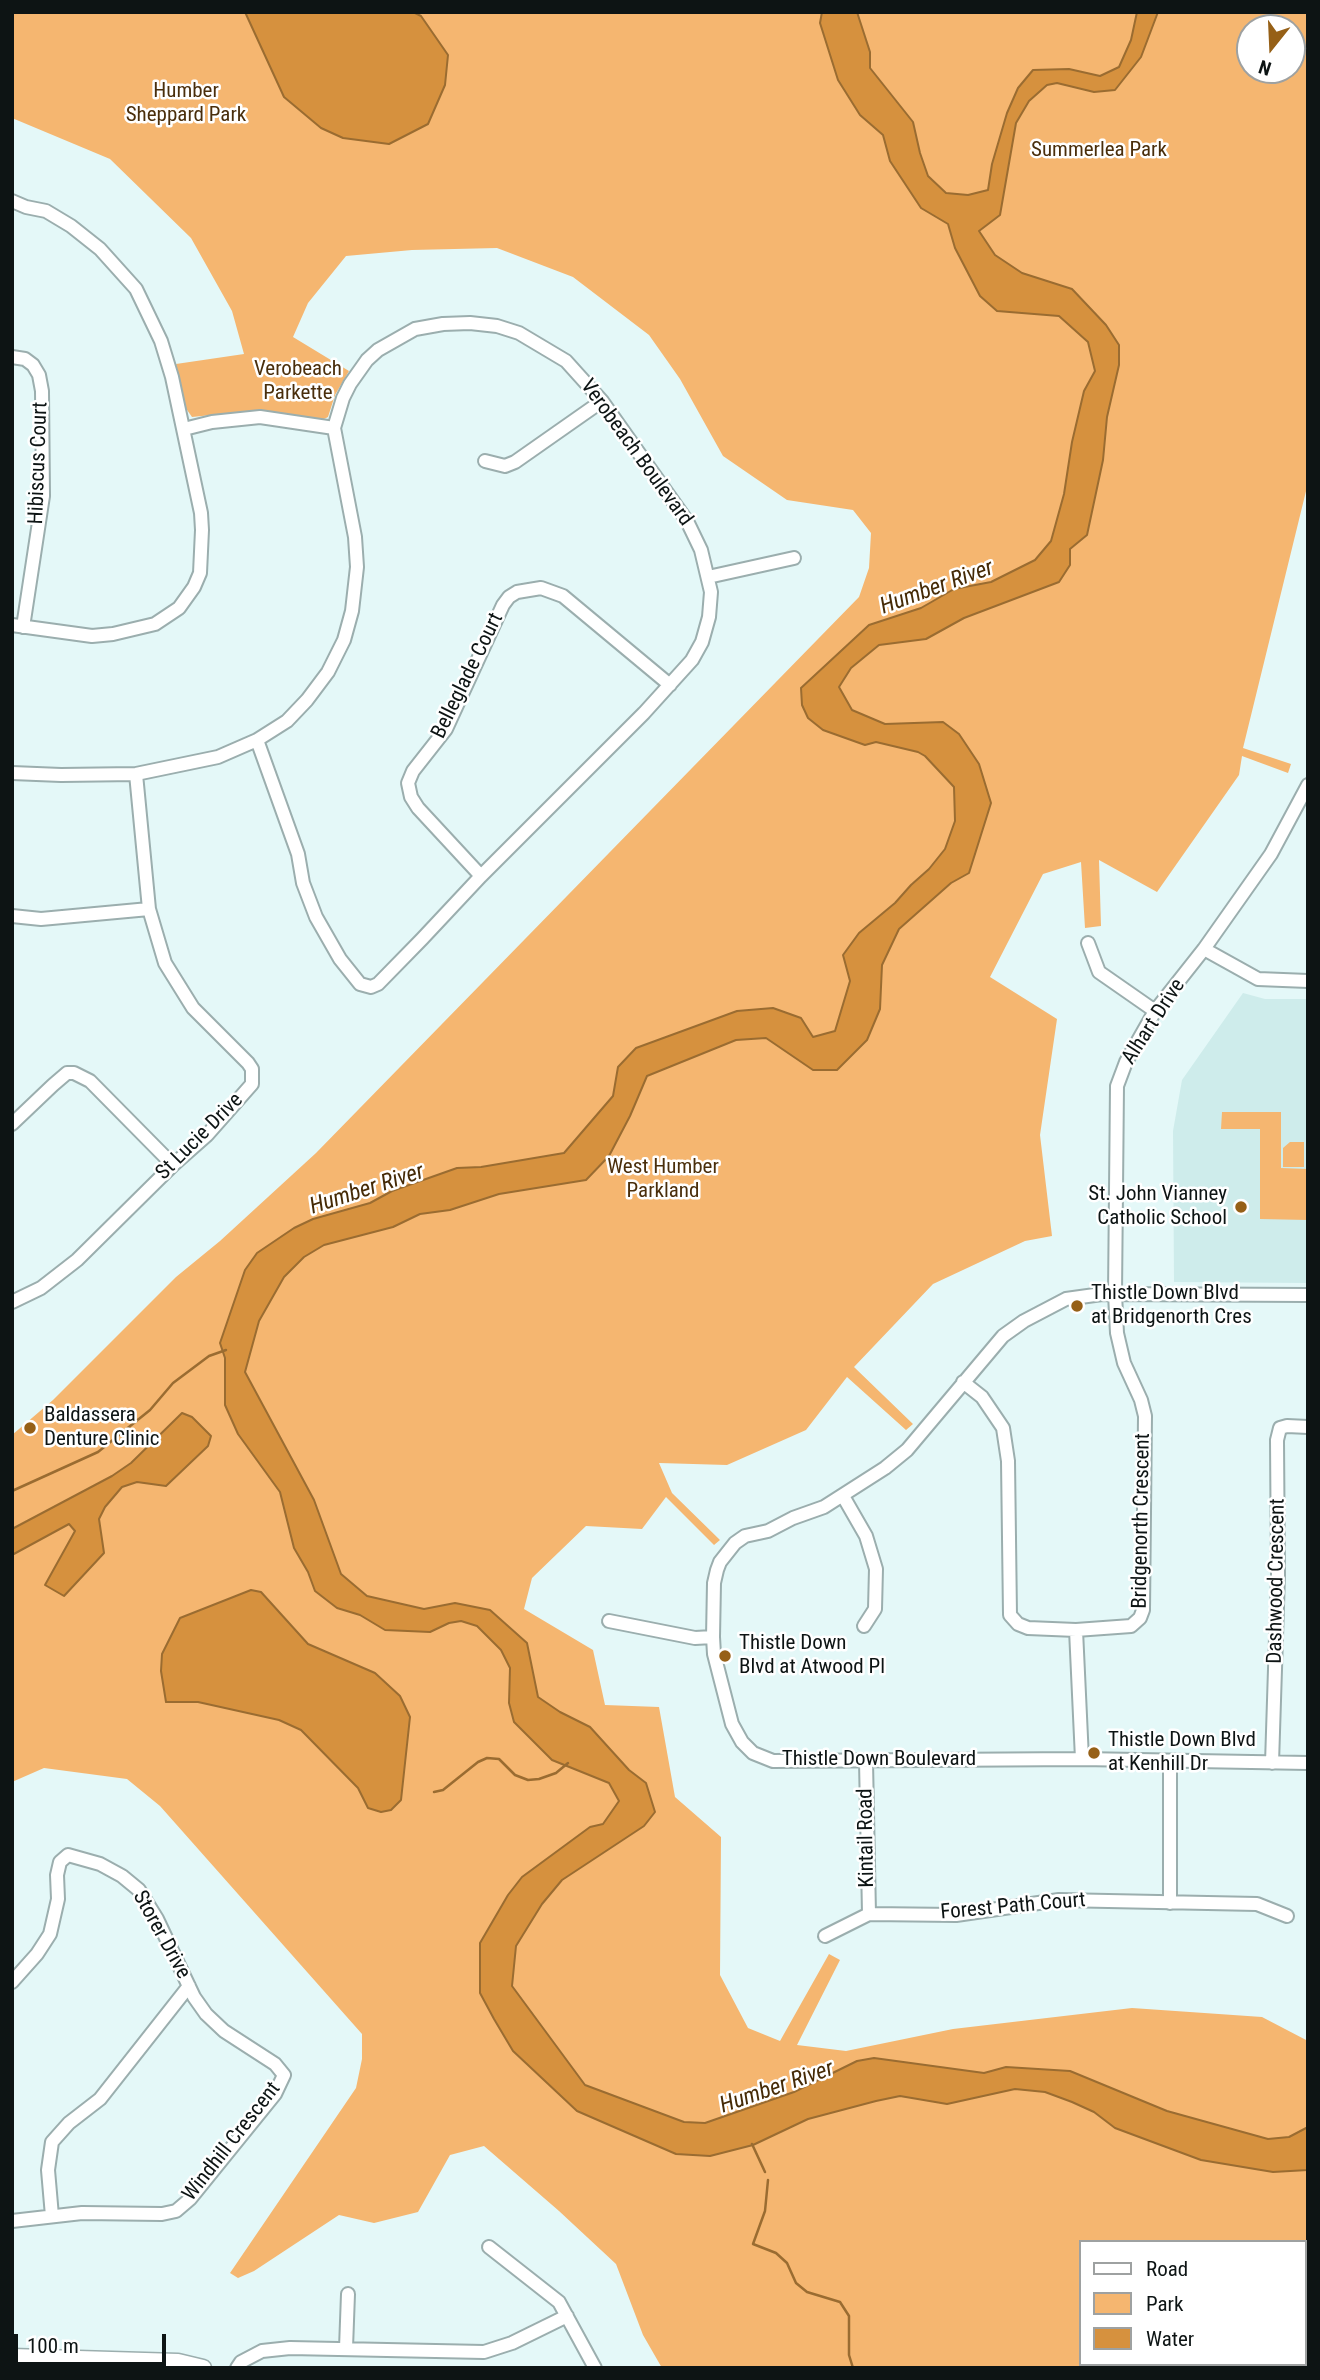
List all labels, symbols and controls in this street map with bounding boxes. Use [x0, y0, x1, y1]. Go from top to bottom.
north arrow [1236, 14, 1306, 84]
text: N [1256, 55, 1274, 80]
park label: Humber Sheppard Park [126, 79, 246, 129]
park label: Summerlea Park [1031, 138, 1167, 164]
park label: Verobeach Parkette [254, 357, 342, 407]
street label: Verobeach Boulevard [574, 375, 698, 531]
street label: Hibiscus Court [24, 401, 54, 525]
water label: Humber River [877, 555, 997, 621]
street label: Belleglade Court [427, 609, 509, 743]
street label: Alhart Drive [1117, 974, 1191, 1070]
street label: St Lucie Drive [151, 1088, 249, 1186]
park label: West Humber Parkland [607, 1155, 719, 1205]
water label: Humber River [306, 1159, 428, 1221]
place label: St. John Vianney Catholic School [1088, 1182, 1227, 1232]
marker: St. John Vianney Catholic School [1233, 1199, 1249, 1215]
place label: Thistle Down Blvd at Bridgenorth Cres [1091, 1281, 1252, 1331]
marker: Thistle Down Blvd at Bridgenorth Cres [1069, 1298, 1085, 1314]
place label: Baldassera Denture Clinic [44, 1403, 159, 1453]
marker: Baldassera Denture Clinic [22, 1420, 38, 1436]
street label: Bridgenorth Crescent [1128, 1433, 1156, 1609]
street label: Dashwood Crescent [1263, 1498, 1291, 1664]
place label: Thistle Down Blvd at Atwood Pl [739, 1631, 885, 1681]
marker: Thistle Down Blvd at Atwood Pl [717, 1648, 733, 1664]
place label: Thistle Down Blvd at Kenhill Dr [1108, 1728, 1256, 1778]
marker: Thistle Down Blvd at Kenhill Dr [1086, 1745, 1102, 1761]
street label: Thistle Down Boulevard [782, 1747, 976, 1773]
street label: Kintail Road [854, 1788, 880, 1888]
street label: Storer Drive [127, 1887, 195, 1983]
street label: Forest Path Court [939, 1888, 1087, 1926]
water label: Humber River [716, 2056, 838, 2120]
street label: Windhill Crescent [178, 2077, 286, 2207]
legend [1078, 2240, 1306, 2366]
text: Road [1146, 2257, 1188, 2281]
text: Park [1146, 2292, 1183, 2316]
scale bar [18, 2320, 170, 2364]
text: Water [1146, 2327, 1194, 2351]
text: 100 m [27, 2334, 79, 2358]

